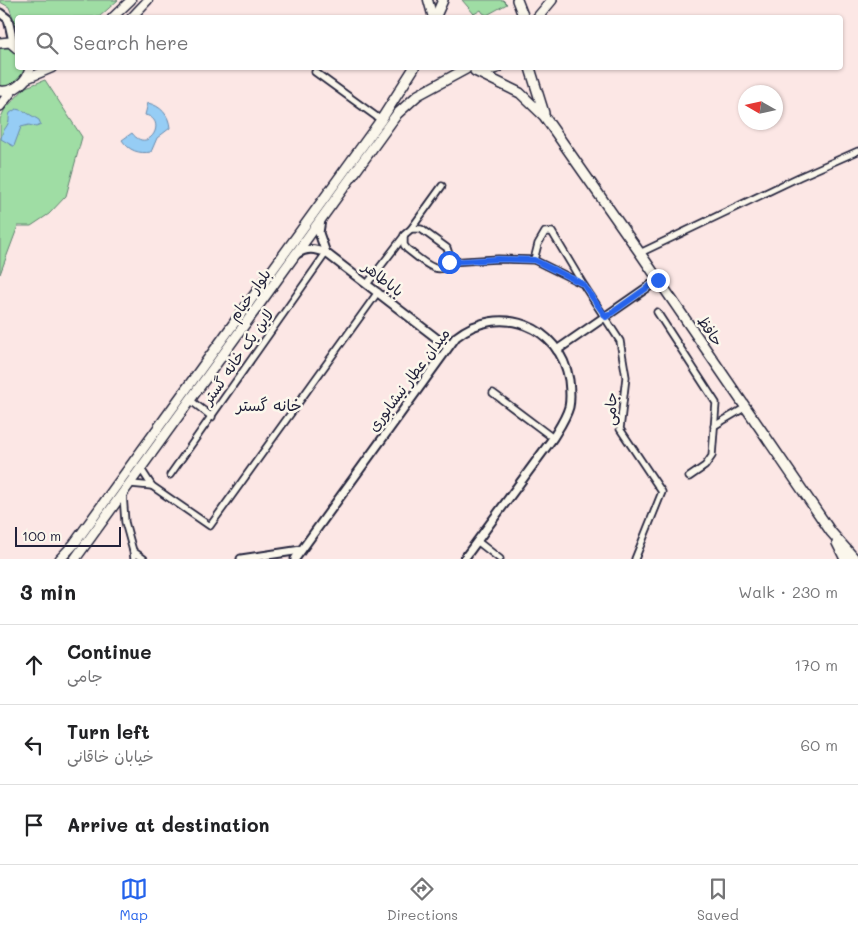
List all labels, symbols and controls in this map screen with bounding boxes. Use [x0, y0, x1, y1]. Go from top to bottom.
search box [15, 15, 843, 70]
icon: search [33, 29, 61, 57]
text: Search here [73, 30, 189, 55]
north arrow [738, 85, 783, 130]
route start [438, 251, 461, 274]
street label: باباطاهر [357, 255, 408, 300]
street label: بلوار خیام [224, 264, 276, 326]
route end [647, 269, 670, 292]
street label: لاین یک خانه گستر [199, 306, 277, 408]
street label: حافظ [693, 311, 728, 350]
street label: میدان عطار نیشابوری [363, 324, 454, 435]
street label: جامی [599, 392, 622, 426]
district label: خانه گستر [236, 395, 302, 415]
scale bar [15, 524, 121, 547]
text: 100 m [22, 526, 61, 545]
text: 3 min [20, 578, 76, 605]
text: Walk · 230 m [738, 581, 838, 602]
text: Continue [67, 639, 152, 664]
icon: ahead [20, 651, 48, 679]
text: 170 m [794, 654, 838, 675]
text: جامی [67, 665, 103, 686]
text: Turn left [67, 719, 150, 744]
icon: left [20, 731, 48, 759]
text: 60 m [801, 734, 838, 755]
text: خیابان خاقانی [67, 745, 154, 766]
icon: arrive [20, 811, 48, 839]
text: Arrive at destination [67, 812, 270, 837]
tab: Map [119, 875, 148, 924]
tab: Directions [387, 875, 458, 924]
tab: Saved [697, 875, 739, 924]

